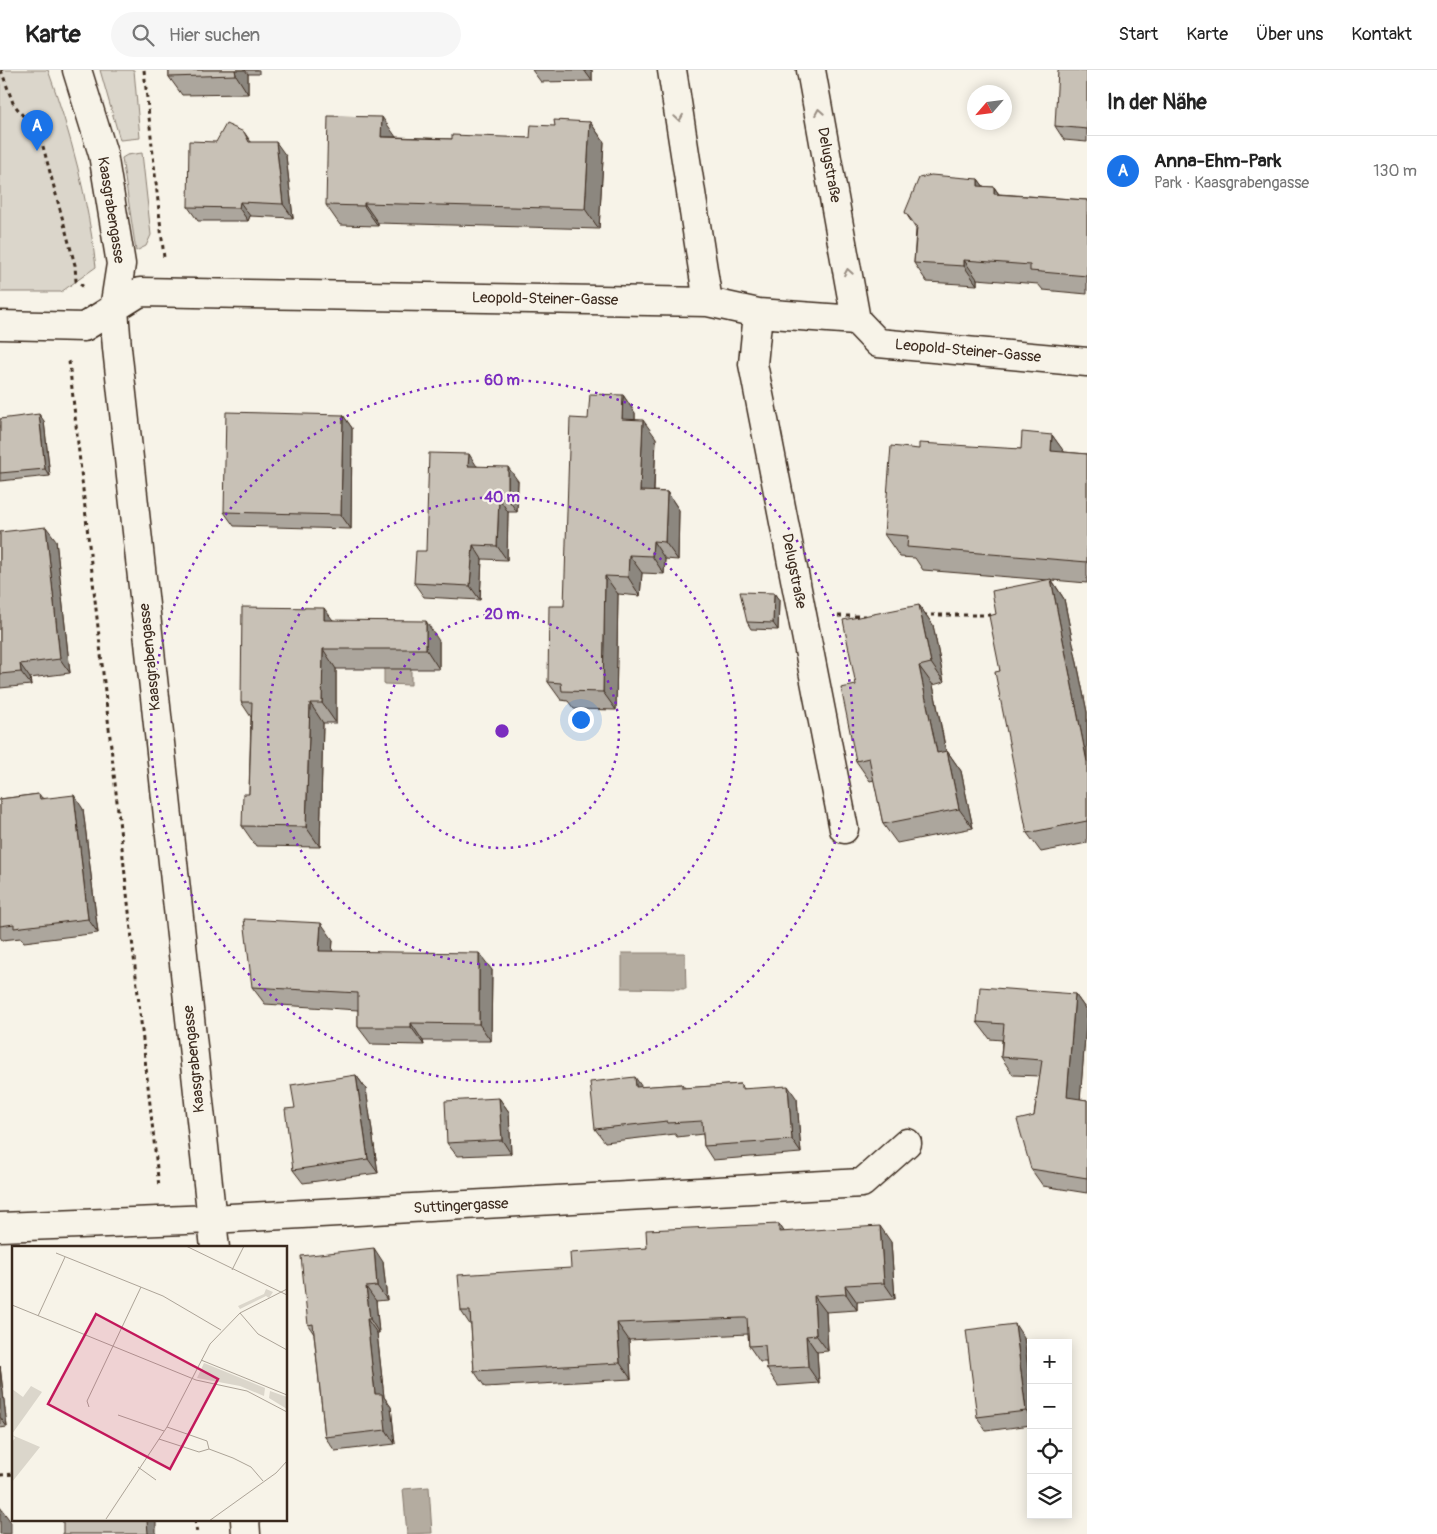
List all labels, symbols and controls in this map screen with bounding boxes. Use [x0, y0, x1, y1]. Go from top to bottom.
search box [111, 12, 461, 57]
text: Karte [25, 20, 81, 49]
icon: search [129, 21, 157, 49]
text: Hier suchen [169, 23, 260, 47]
text: Start [1118, 23, 1158, 46]
text: Karte [1186, 23, 1228, 46]
text: Über uns [1256, 23, 1323, 46]
text: Kontakt [1351, 23, 1412, 46]
north arrow [967, 85, 1012, 130]
text: In der Nähe [1107, 89, 1207, 116]
one-way arrow [814, 108, 825, 116]
pin: A [21, 110, 53, 151]
one-way arrow [674, 114, 684, 123]
street label: Delugstraße [813, 126, 845, 205]
text: Anna-Ehm-Park [1154, 149, 1281, 173]
street label: Kaasgrabengasse [93, 155, 129, 265]
text: A [1118, 161, 1128, 181]
text: 130 m [1373, 161, 1417, 181]
text: Park · Kaasgrabengasse [1154, 173, 1309, 193]
one-way arrow [843, 268, 853, 276]
street label: Leopold-Steiner-Gasse [472, 288, 619, 310]
street label: Leopold-Steiner-Gasse [894, 335, 1042, 367]
text: 60 m [484, 371, 520, 390]
text: 40 m [484, 488, 520, 507]
street label: Delugstraße [777, 532, 811, 611]
street label: Kaasgrabengasse [135, 602, 165, 712]
text: 20 m [484, 605, 520, 624]
your location [568, 707, 594, 733]
centre of rings [493, 722, 511, 740]
street label: Kaasgrabengasse [179, 1004, 209, 1114]
street label: Suttingergasse [413, 1194, 510, 1218]
inset map [12, 1246, 288, 1522]
map controls [1027, 1339, 1072, 1519]
button: + [1027, 1339, 1072, 1384]
button: − [1027, 1384, 1072, 1429]
button: locate [1027, 1429, 1072, 1474]
button: layers [1027, 1474, 1072, 1519]

